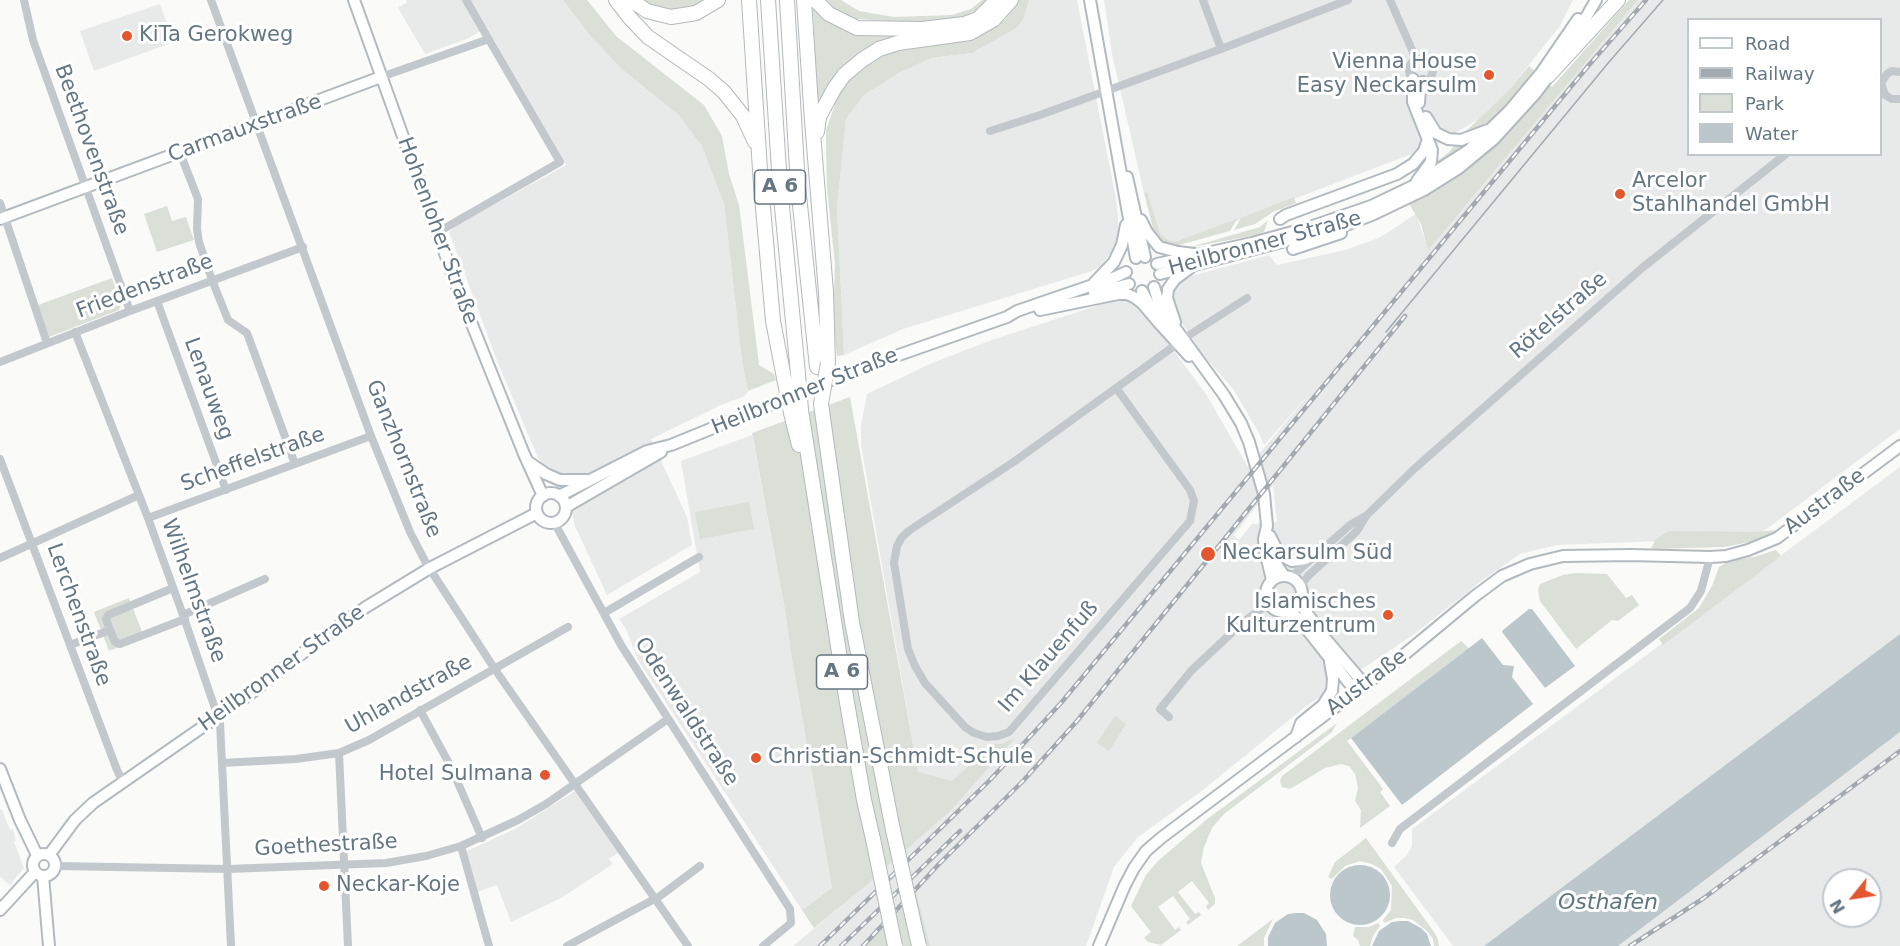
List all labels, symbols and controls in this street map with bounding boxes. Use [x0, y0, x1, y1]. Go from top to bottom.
legend [1687, 18, 1882, 156]
place label: KiTa Gerokweg [139, 23, 293, 49]
marker: KiTa Gerokweg [120, 29, 134, 43]
text: Road [1745, 33, 1790, 54]
place label: Vienna House Easy Neckarsulm [1297, 50, 1477, 100]
street label: Beethovenstraße [48, 61, 134, 239]
text: Railway [1745, 63, 1815, 84]
marker: Vienna House Easy Neckarsulm [1482, 68, 1496, 82]
street label: Carmauxstraße [165, 90, 325, 168]
text: Park [1745, 93, 1784, 114]
text: Water [1745, 123, 1798, 144]
street label: Hohenloher Straße [391, 134, 483, 328]
place label: Arcelor Stahlhandel GmbH [1632, 169, 1830, 219]
road number: A 6 [754, 170, 806, 204]
marker: Arcelor Stahlhandel GmbH [1613, 187, 1627, 201]
street label: Heilbronner Straße [1166, 206, 1364, 282]
street label: Friedenstraße [73, 249, 217, 325]
street label: Rötelstraße [1505, 267, 1613, 365]
street label: Lenauweg [178, 334, 238, 444]
street label: Heilbronner Straße [708, 343, 902, 441]
street label: Ganzhornstraße [360, 376, 446, 542]
street label: Scheffelstraße [178, 422, 328, 498]
street label: Austraße [1780, 464, 1870, 540]
street label: Wilhelmstraße [155, 516, 231, 666]
street label: Lerchenstraße [40, 540, 116, 690]
place label: Neckarsulm Süd [1222, 541, 1393, 567]
marker: Neckarsulm Süd [1199, 545, 1217, 563]
place label: Islamisches Kulturzentrum [1226, 590, 1376, 640]
street label: Im Klauenfuß [994, 596, 1104, 718]
street label: Heilbronner Straße [194, 600, 370, 738]
marker: Islamisches Kulturzentrum [1381, 608, 1395, 622]
street label: Odenwaldstraße [629, 633, 743, 791]
street label: Austraße [1322, 645, 1412, 721]
street label: Uhlandstraße [341, 650, 477, 740]
road number: A 6 [816, 655, 868, 689]
place label: Christian-Schmidt-Schule [768, 745, 1033, 771]
marker: Christian-Schmidt-Schule [749, 751, 763, 765]
place label: Hotel Sulmana [379, 762, 533, 788]
marker: Hotel Sulmana [538, 768, 552, 782]
street label: Goethestraße [254, 830, 398, 862]
north arrow [1822, 868, 1882, 928]
place label: Neckar-Koje [336, 873, 460, 899]
marker: Neckar-Koje [317, 879, 331, 893]
water label: Osthafen [1558, 890, 1658, 916]
text: N [1826, 896, 1849, 917]

